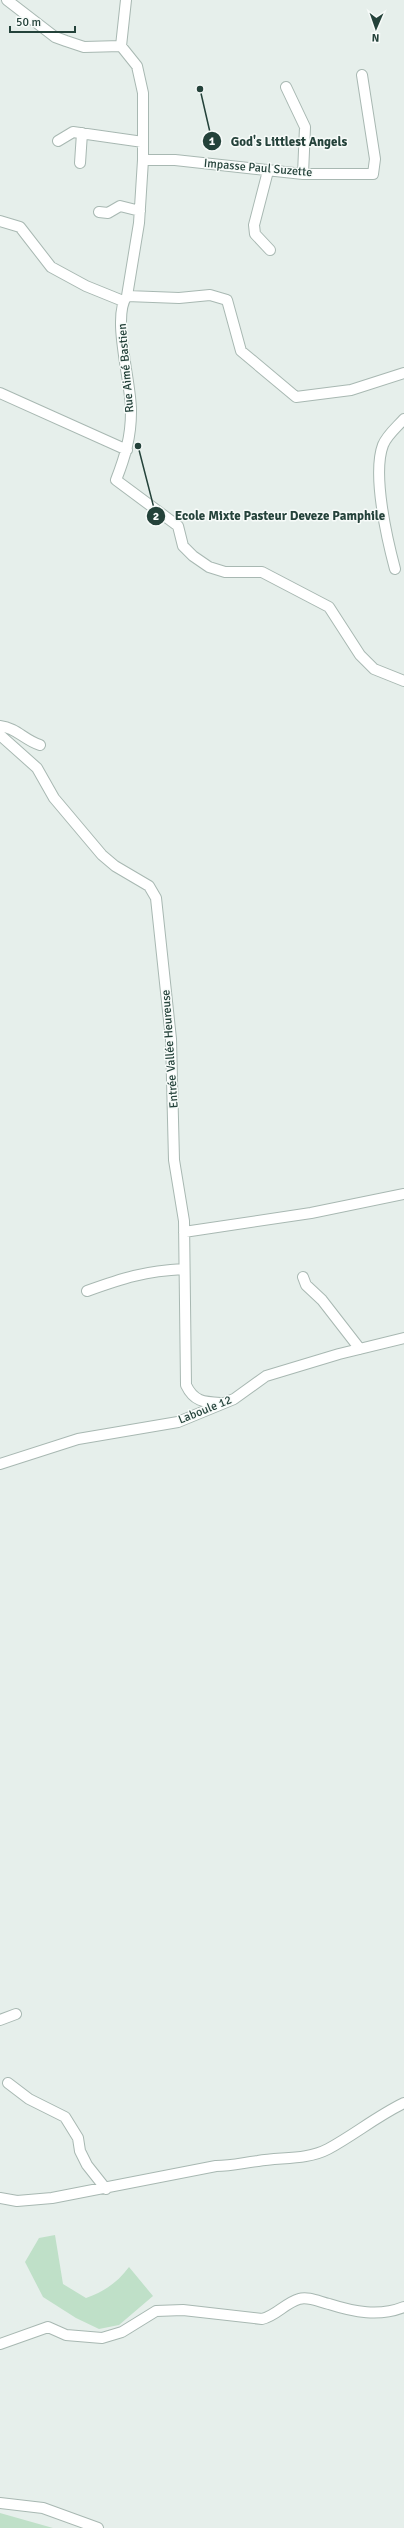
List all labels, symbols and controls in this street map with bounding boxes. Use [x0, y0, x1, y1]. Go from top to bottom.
scale bar [10, 8, 75, 34]
north arrow [356, 8, 396, 48]
text: 50 m [16, 15, 41, 30]
text: N [372, 31, 380, 44]
callout: God's Littlest Angels [202, 129, 355, 154]
text: 1 [209, 134, 216, 149]
text: God's Littlest Angels [231, 134, 348, 150]
street label: Impasse Paul Suzette [203, 156, 313, 180]
street label: Rue Aimé Bastien [115, 323, 137, 413]
callout: Ecole Mixte Pasteur Deveze Pamphile [146, 503, 393, 528]
text: Ecole Mixte Pasteur Deveze Pamphile [175, 508, 386, 524]
text: 2 [153, 509, 159, 524]
street label: Entrée Vallée Heureuse [158, 989, 182, 1109]
street label: Laboule 12 [176, 1392, 234, 1428]

